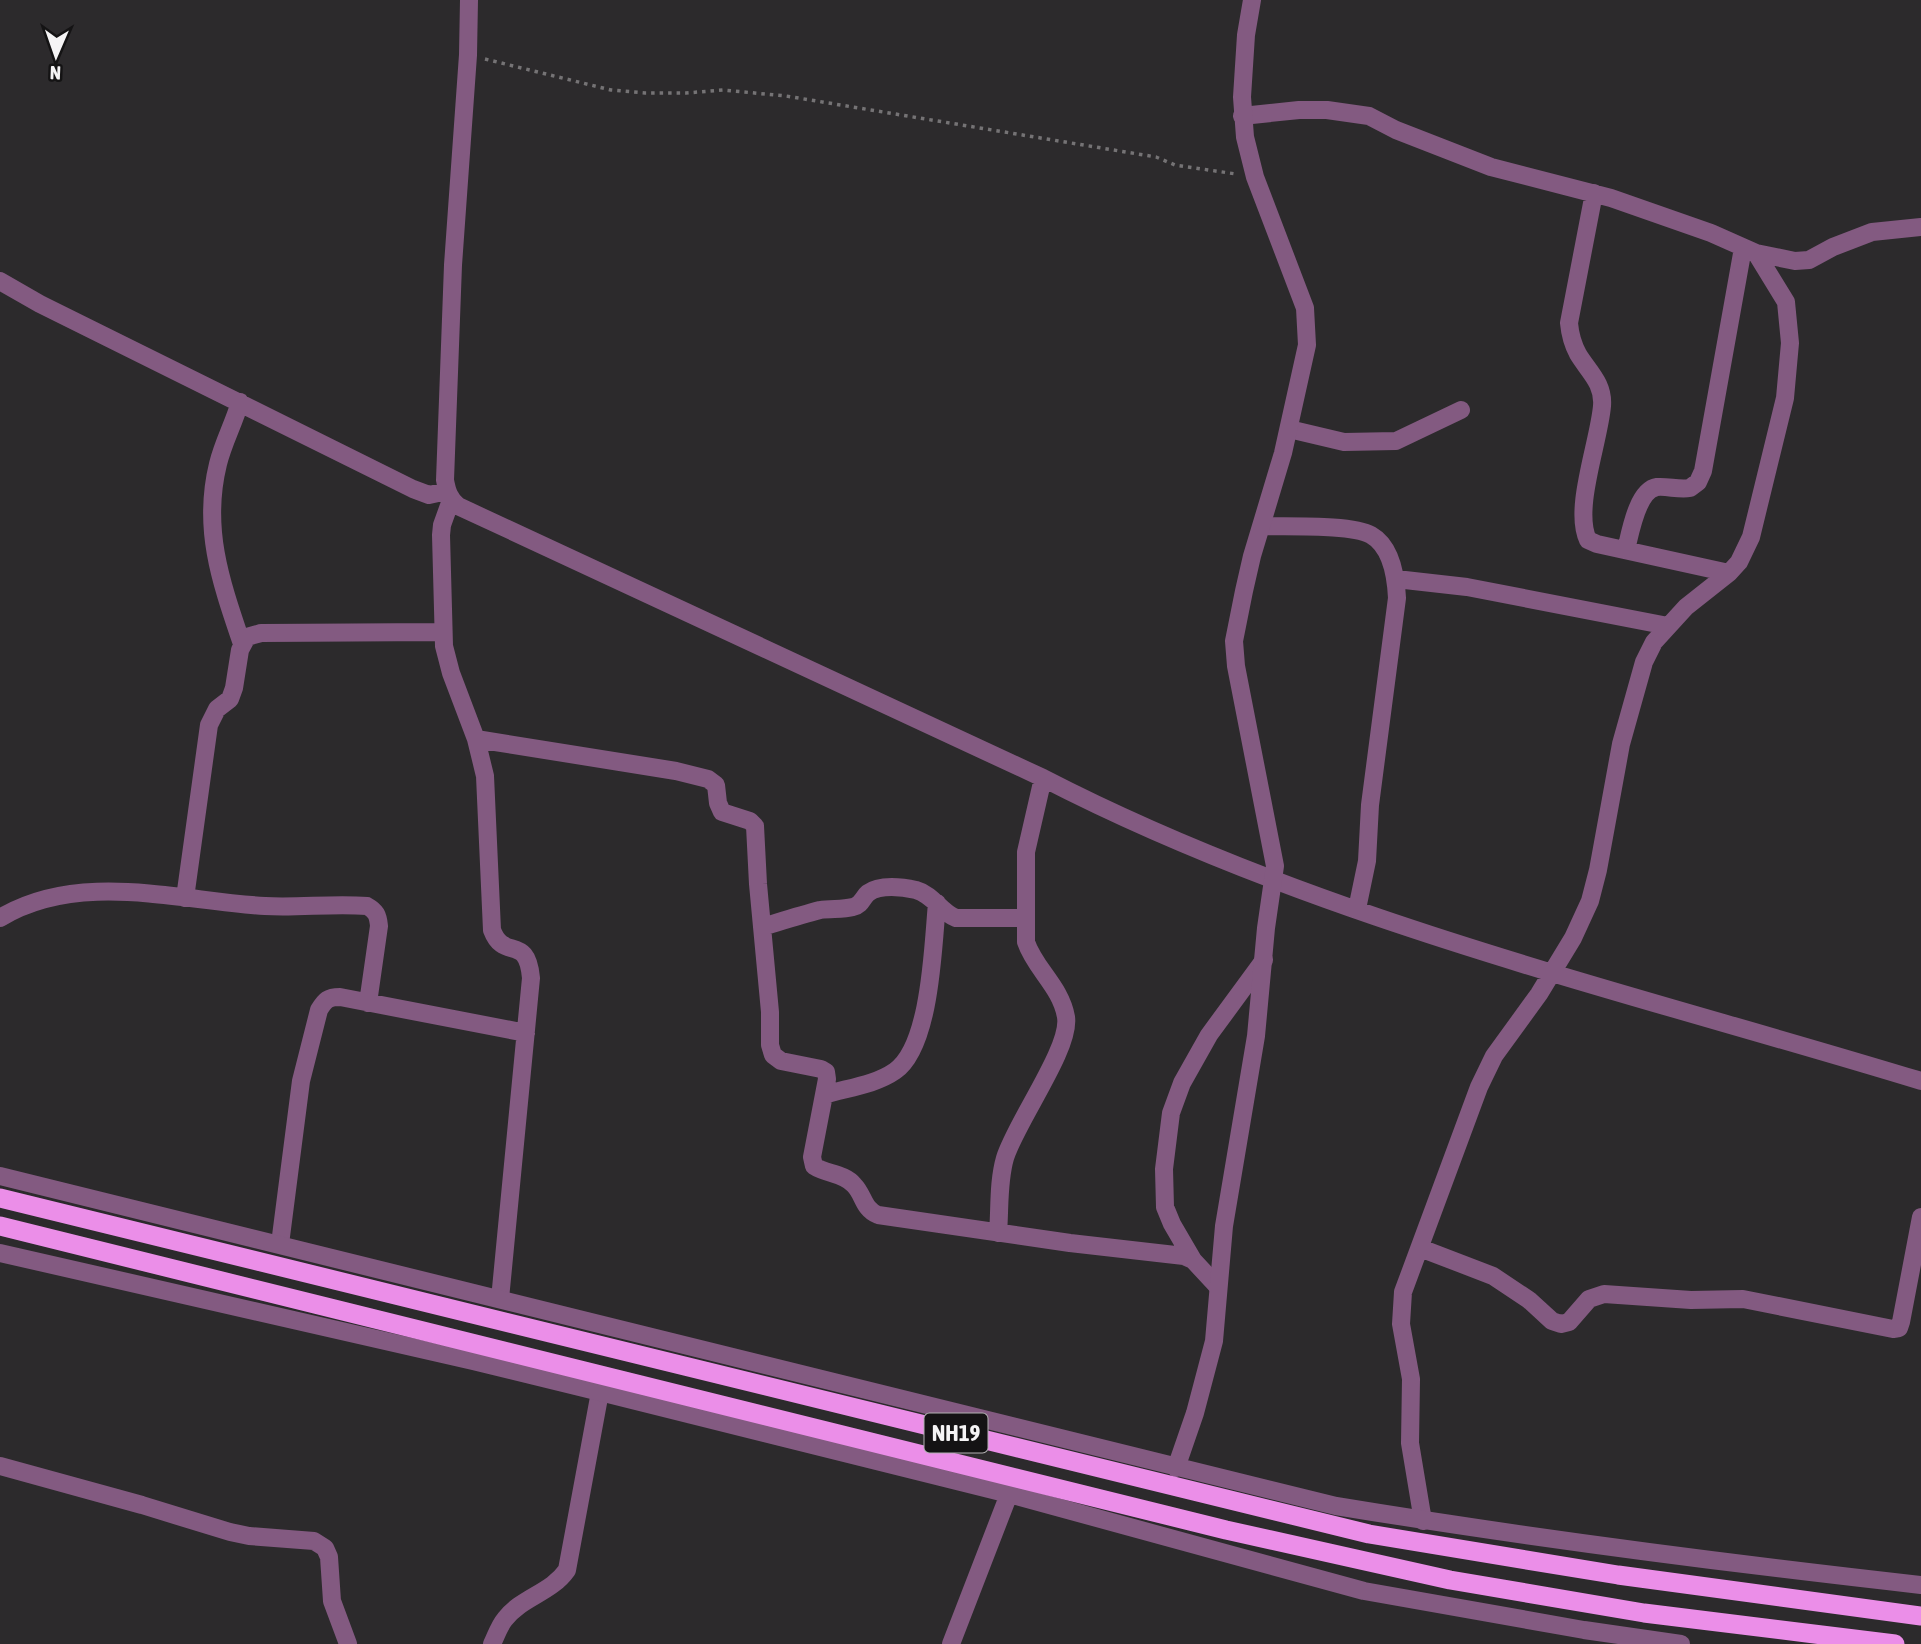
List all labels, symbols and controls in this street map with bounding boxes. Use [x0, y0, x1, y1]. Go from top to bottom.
north arrow [21, 21, 91, 91]
text: N [49, 62, 61, 84]
road number: NH19 [925, 1414, 988, 1452]

